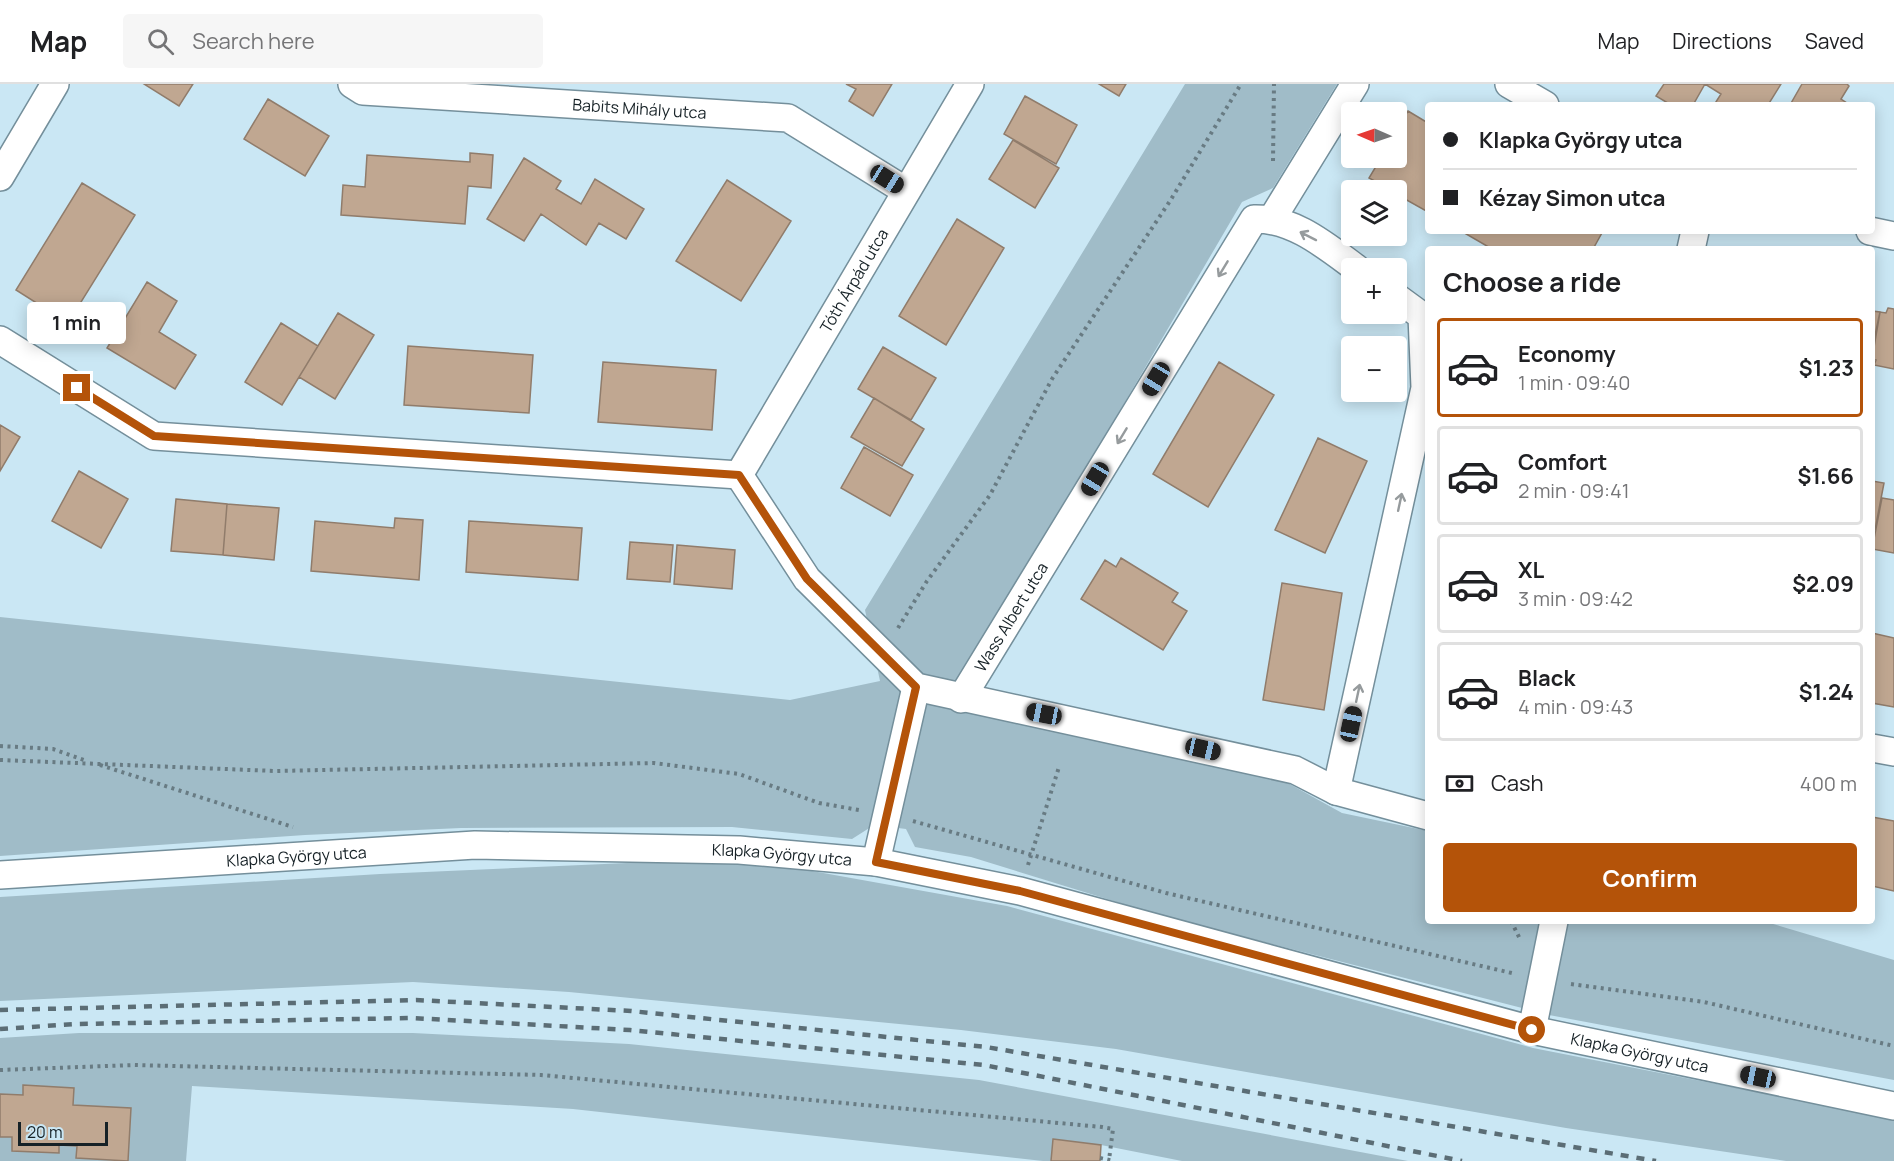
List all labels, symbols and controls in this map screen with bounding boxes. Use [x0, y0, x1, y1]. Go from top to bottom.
search box [123, 14, 543, 68]
text: Map [30, 22, 87, 60]
icon: search [144, 25, 177, 58]
text: Search here [192, 26, 315, 56]
text: Map [1598, 27, 1639, 55]
text: Directions [1672, 27, 1772, 55]
text: Saved [1805, 27, 1864, 55]
street label: Babits Mihály utca [572, 93, 707, 124]
north arrow [1341, 102, 1407, 168]
map controls [1341, 102, 1407, 402]
text: Klapka György utca [1479, 125, 1683, 155]
car [867, 162, 907, 196]
button: layers [1341, 180, 1407, 246]
text: Kézay Simon utca [1479, 183, 1665, 213]
street label: Tóth Árpád utca [815, 224, 893, 336]
one-way arrow [1300, 229, 1318, 241]
button: + [1341, 258, 1407, 324]
one-way arrow [1217, 260, 1229, 277]
text: Choose a ride [1443, 263, 1621, 300]
callout: 1 min [28, 301, 127, 343]
text: 1 min [52, 309, 101, 336]
button: − [1341, 336, 1407, 402]
text: Economy [1518, 339, 1616, 369]
icon: car [1446, 341, 1500, 395]
text: $1.23 [1799, 353, 1854, 383]
car [1139, 359, 1173, 399]
text: 1 min · 09:40 [1518, 369, 1630, 396]
route end [63, 374, 90, 401]
one-way arrow [1115, 427, 1127, 444]
text: Comfort [1518, 447, 1607, 477]
icon: car [1446, 449, 1500, 503]
car [1078, 459, 1112, 499]
text: $1.66 [1797, 461, 1854, 491]
text: 2 min · 09:41 [1518, 477, 1630, 504]
one-way arrow [1394, 493, 1406, 512]
text: XL [1518, 555, 1544, 585]
icon: car [1446, 557, 1500, 611]
street label: Wass Albert utca [969, 558, 1053, 676]
text: $2.09 [1792, 569, 1854, 599]
text: 3 min · 09:42 [1518, 585, 1633, 612]
text: Black [1518, 663, 1575, 693]
icon: car [1446, 665, 1500, 719]
text: $1.24 [1799, 677, 1854, 707]
one-way arrow [1352, 683, 1364, 702]
text: 4 min · 09:43 [1518, 693, 1633, 720]
car [1025, 702, 1063, 726]
car [1338, 705, 1364, 743]
car [1183, 736, 1223, 762]
icon: cash [1443, 767, 1476, 800]
text: Cash [1491, 768, 1544, 798]
text: 400 m [1800, 770, 1857, 797]
street label: Klapka György utca [712, 838, 853, 871]
street label: Klapka György utca [226, 841, 367, 872]
button: Confirm [1443, 843, 1857, 912]
route start [1518, 1016, 1545, 1043]
street label: Klapka György utca [1569, 1027, 1711, 1078]
car [1739, 1064, 1777, 1090]
scale bar [18, 1119, 108, 1146]
text: 20 m [27, 1121, 63, 1143]

